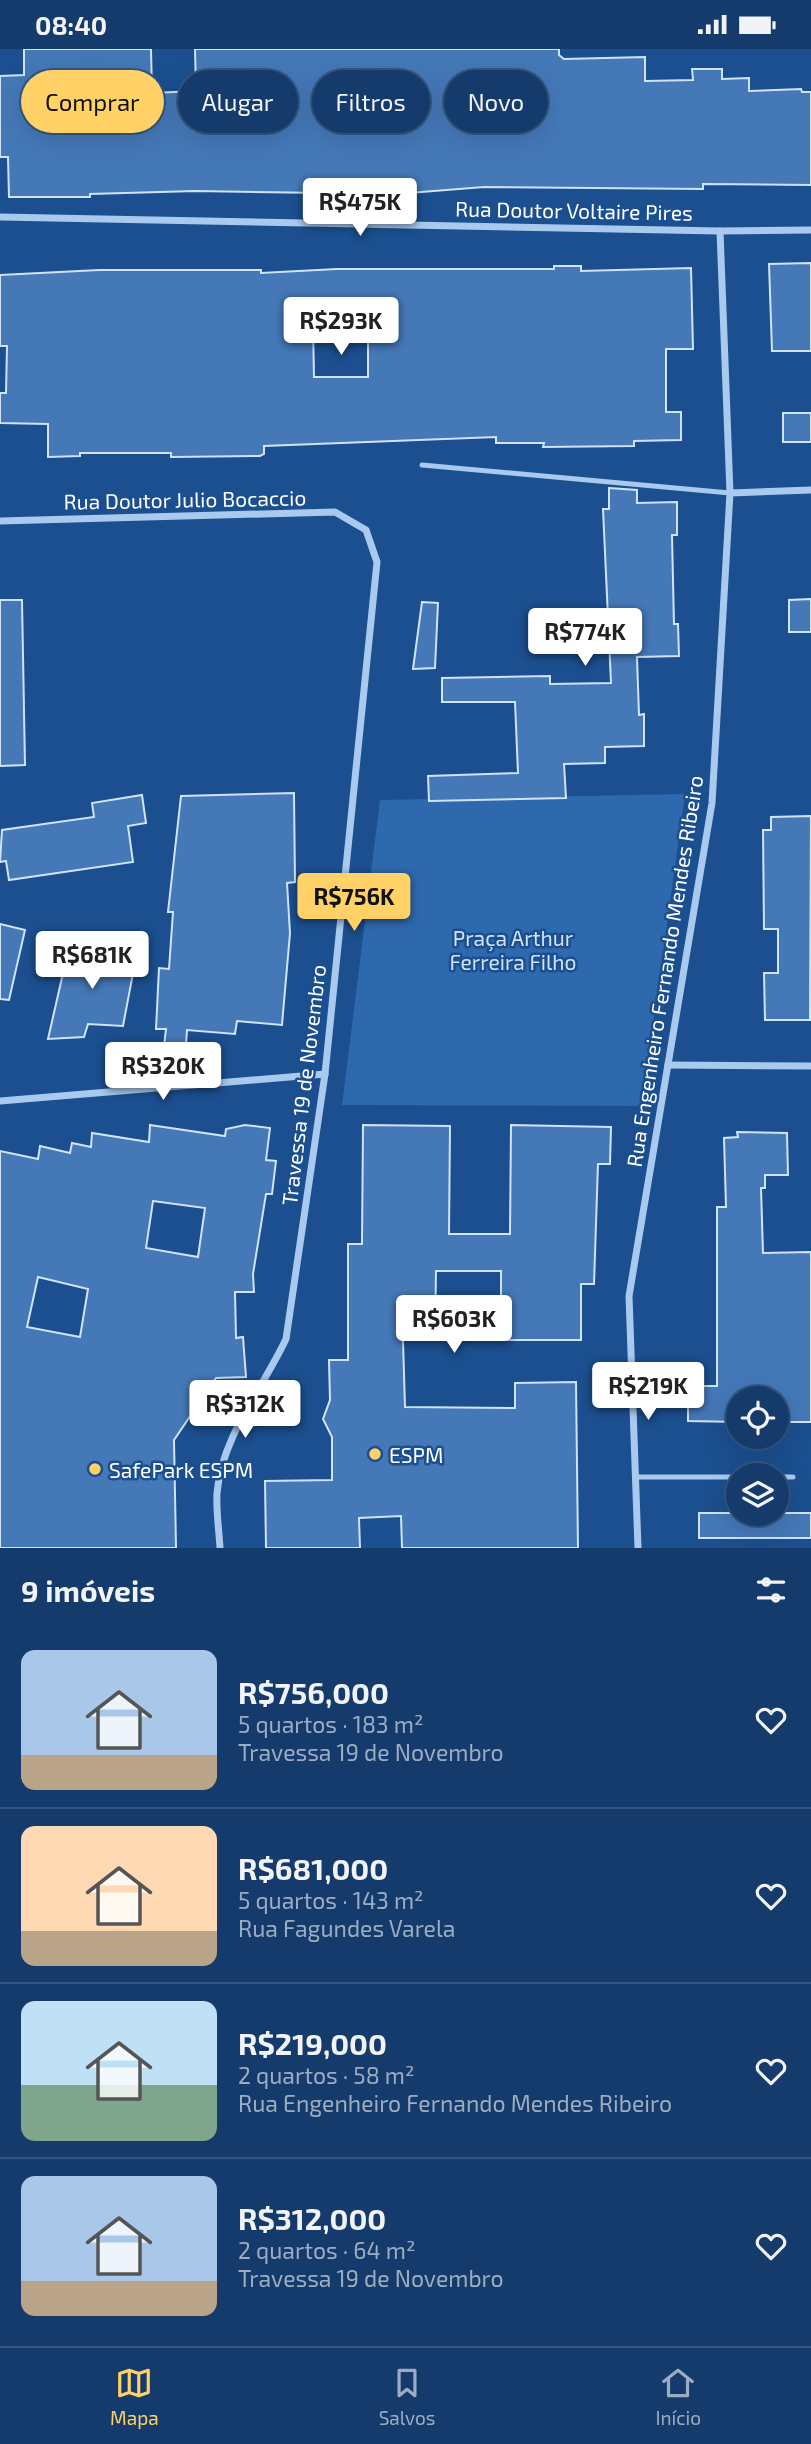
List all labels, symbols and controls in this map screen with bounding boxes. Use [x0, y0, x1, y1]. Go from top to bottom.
text: 08:40 [35, 9, 107, 40]
chip: Comprar [21, 70, 164, 133]
chip: Alugar [178, 70, 298, 133]
chip: Filtros [312, 70, 430, 133]
chip: Novo [444, 70, 548, 133]
pin: R$475K [303, 179, 417, 238]
text: R$475K [319, 187, 401, 215]
street label: Rua Doutor Voltaire Pires [455, 195, 693, 225]
pin: R$293K [284, 297, 398, 357]
text: R$293K [300, 306, 382, 334]
street label: Rua Doutor Julio Bocaccio [64, 484, 306, 514]
pin: R$774K [528, 609, 642, 668]
text: R$774K [544, 617, 626, 645]
street label: Rua Engenheiro Fernando Mendes Ribeiro [621, 773, 707, 1169]
pin: R$756K [297, 873, 411, 933]
text: R$756K [313, 882, 395, 910]
park label: Praça Arthur Ferreira Filho [450, 925, 576, 974]
pin: R$681K [35, 932, 149, 991]
text: R$681K [52, 940, 132, 968]
street label: Travessa 19 de Novembro [276, 963, 330, 1207]
pin: R$320K [106, 1042, 220, 1102]
text: R$320K [121, 1051, 205, 1079]
pin: R$603K [397, 1295, 511, 1355]
text: R$603K [412, 1304, 496, 1332]
pin: R$219K [591, 1363, 705, 1422]
text: R$219K [608, 1371, 688, 1399]
pin: R$312K [188, 1381, 302, 1440]
map controls [726, 1386, 789, 1526]
button: locate [726, 1386, 789, 1449]
text: R$312K [205, 1389, 285, 1417]
place label: ESPM [389, 1442, 443, 1467]
marker: ESPM [367, 1446, 383, 1462]
place label: SafePark ESPM [109, 1457, 253, 1482]
marker: SafePark ESPM [87, 1461, 103, 1477]
button: layers [726, 1463, 789, 1526]
icon: filters [752, 1571, 790, 1609]
text: 9 imóveis [21, 1572, 155, 1608]
text: R$756,000 [238, 1674, 389, 1710]
icon: home [77, 1678, 161, 1762]
icon: heart [752, 1701, 790, 1739]
text: 5 quartos · 183 m² [238, 1710, 423, 1738]
text: Travessa 19 de Novembro [238, 1738, 504, 1766]
text: R$681,000 [238, 1850, 388, 1886]
icon: home [77, 1854, 161, 1938]
icon: heart [752, 1877, 790, 1915]
text: 5 quartos · 143 m² [238, 1886, 424, 1914]
text: Rua Fagundes Varela [238, 1914, 455, 1942]
text: R$219,000 [238, 2025, 387, 2061]
icon: home [77, 2029, 161, 2113]
icon: heart [752, 2052, 790, 2090]
text: 2 quartos · 58 m² [238, 2061, 414, 2089]
text: Rua Engenheiro Fernando Mendes Ribeiro [238, 2089, 672, 2117]
text: R$312,000 [238, 2200, 386, 2236]
icon: home [77, 2204, 161, 2288]
icon: heart [752, 2227, 790, 2265]
text: 2 quartos · 64 m² [238, 2236, 415, 2264]
text: Travessa 19 de Novembro [238, 2264, 504, 2292]
tab: Mapa [110, 2364, 159, 2429]
tab: Salvos [379, 2364, 435, 2429]
tab: Início [655, 2364, 701, 2429]

